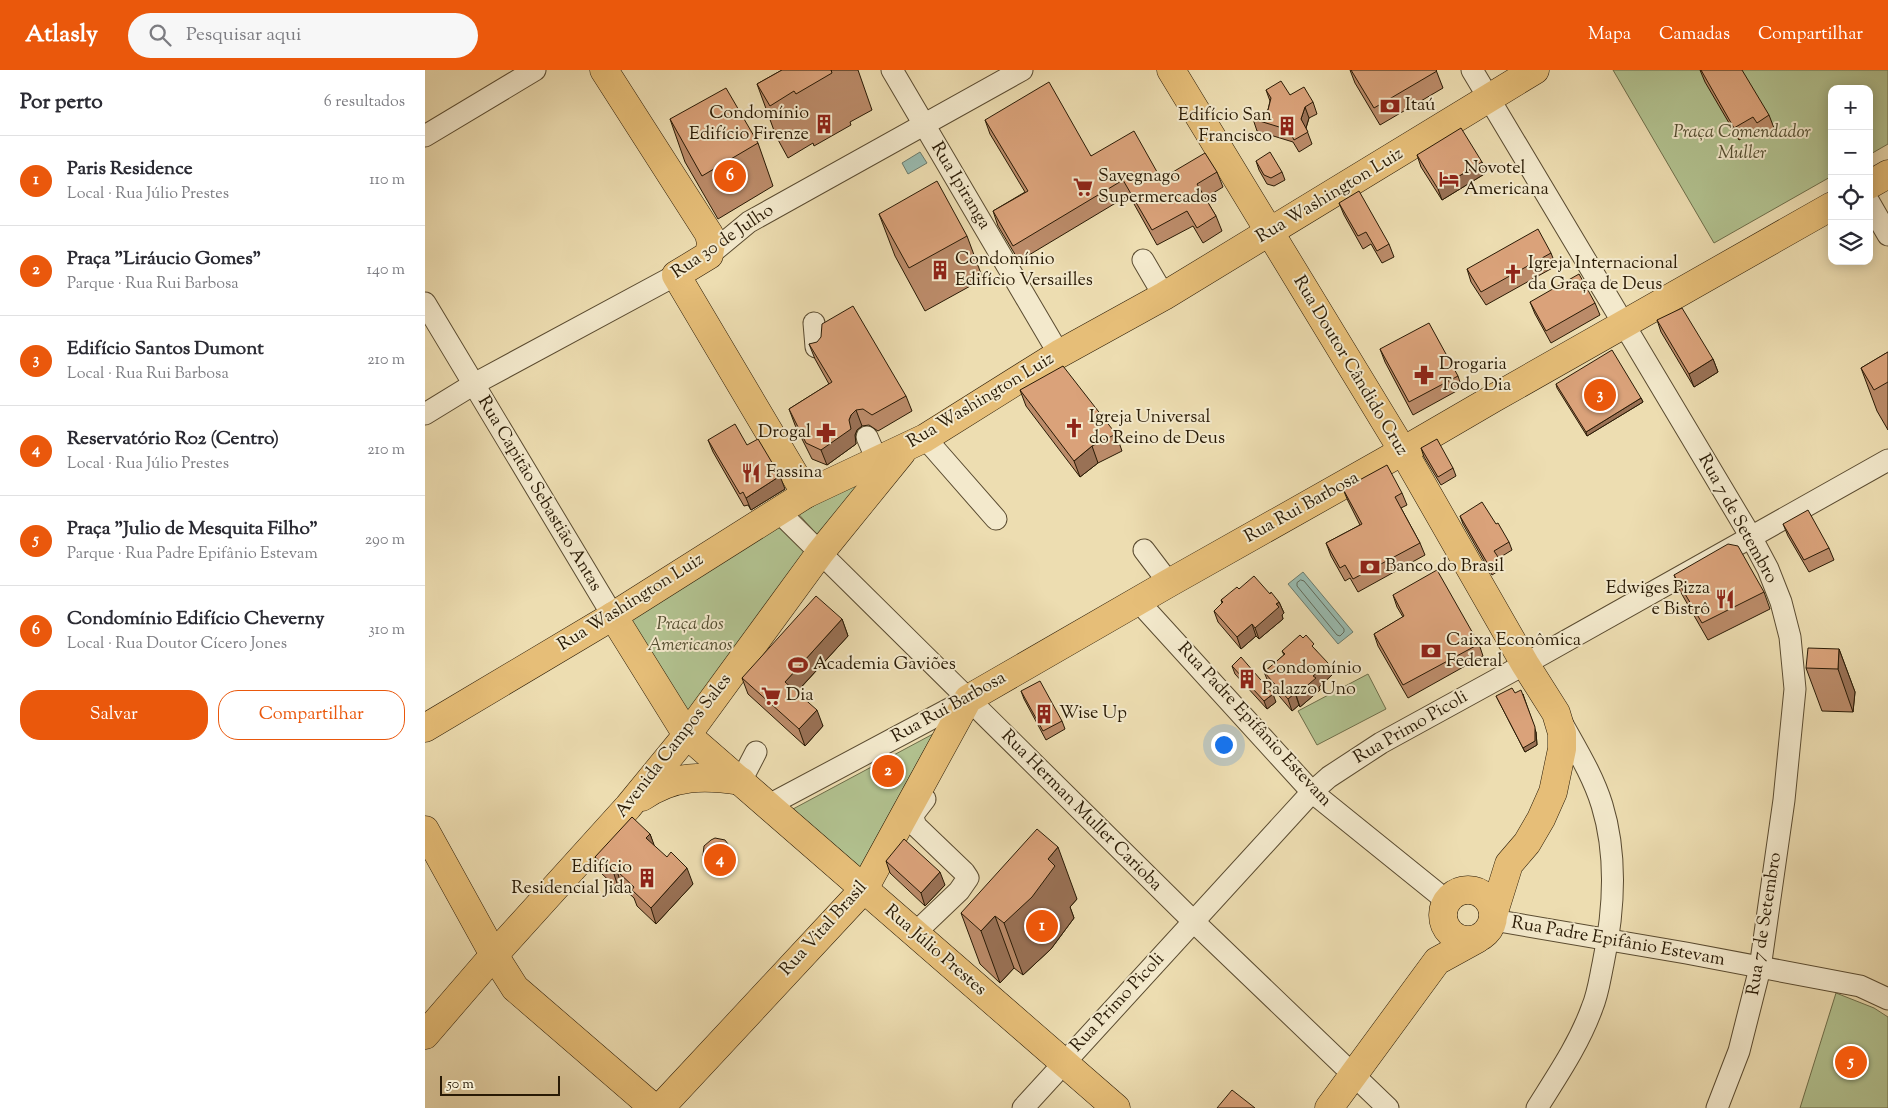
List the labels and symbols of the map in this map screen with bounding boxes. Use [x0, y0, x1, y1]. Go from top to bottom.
place label: Itaú [1405, 93, 1435, 119]
bank icon: Itaú [1379, 95, 1401, 117]
place label: Condomínio Edifício Firenze [689, 101, 809, 148]
place label: Edifício San Francisco [1178, 103, 1272, 150]
building icon: Condomínio Edifício Firenze [813, 113, 835, 135]
building icon: Edifício San Francisco [1276, 115, 1298, 137]
park label: Praça Comendador Muller [1673, 120, 1811, 167]
street label: Rua Ipiranga [924, 137, 996, 235]
street label: Rua Washington Luiz [1251, 142, 1409, 250]
place label: Novotel Americana [1464, 156, 1549, 203]
pin: 6 [714, 157, 746, 195]
place label: Savegnago Supermercados [1098, 164, 1217, 211]
hotel icon: Novotel Americana [1438, 168, 1460, 190]
supermarket icon: Savegnago Supermercados [1072, 176, 1094, 198]
street label: Rua 30 de Julho [667, 198, 779, 286]
place label: Condomínio Edifício Versailles [955, 247, 1093, 294]
place label: Igreja Internacional da Graça de Deus [1528, 251, 1678, 298]
building icon: Condomínio Edifício Versailles [929, 259, 951, 281]
church icon: Igreja Internacional da Graça de Deus [1502, 263, 1524, 285]
street label: Rua Doutor Cândido Cruz [1286, 271, 1414, 461]
street label: Rua Washington Luiz [902, 347, 1060, 455]
place label: Drogaria Todo Dia [1439, 352, 1511, 399]
pharmacy icon: Drogaria Todo Dia [1413, 364, 1435, 386]
pin: 3 [1584, 376, 1616, 414]
street label: Rua Capitão Sebastião Antas [470, 391, 608, 597]
place label: Igreja Universal do Reino de Deus [1089, 405, 1225, 452]
church icon: Igreja Universal do Reino de Deus [1063, 417, 1085, 439]
place label: Drogal [758, 420, 811, 446]
pharmacy icon: Drogal [815, 422, 837, 444]
street label: Rua 7 de Setembro [1691, 449, 1784, 589]
place label: Fassina [766, 460, 822, 486]
restaurant icon: Fassina [740, 462, 762, 484]
street label: Rua Rui Barbosa [1240, 466, 1364, 550]
street label: Rua Washington Luiz [553, 547, 709, 658]
place label: Banco do Brasil [1385, 554, 1504, 580]
bank icon: Banco do Brasil [1359, 556, 1381, 578]
place label: Edwiges Pizza e Bistrô [1606, 576, 1710, 623]
restaurant icon: Edwiges Pizza e Bistrô [1714, 588, 1736, 610]
park label: Praça dos Americanos [647, 612, 733, 659]
place label: Caixa Econômica Federal [1446, 628, 1581, 675]
street label: Rua Padre Epifânio Estevam [1171, 637, 1337, 813]
bank icon: Caixa Econômica Federal [1420, 640, 1442, 662]
place label: Academia Gaviões [813, 652, 956, 678]
sports icon: Academia Gaviões [787, 654, 809, 676]
place label: Condomínio Palazzo Uno [1262, 656, 1362, 703]
street label: Rua Rui Barbosa [887, 666, 1011, 750]
building icon: Condomínio Palazzo Uno [1236, 668, 1258, 690]
street label: Avenida Campos Sales [610, 669, 738, 823]
place label: Dia [786, 683, 814, 709]
supermarket icon: Dia [760, 685, 782, 707]
street label: Rua Primo Picoli [1349, 685, 1473, 771]
place label: Wise Up [1059, 701, 1127, 727]
building icon: Wise Up [1033, 703, 1055, 725]
street label: Rua Herman Muller Carioba [994, 724, 1168, 898]
your location [1211, 732, 1237, 758]
pin: 2 [872, 752, 904, 790]
pin: 4 [704, 841, 736, 879]
street label: Rua 7 de Setembro [1741, 850, 1789, 997]
place label: Edifício Residencial Jida [511, 855, 632, 902]
building icon: Edifício Residencial Jida [636, 867, 658, 889]
street label: Rua Vital Brasil [774, 876, 874, 982]
street label: Rua Júlio Prestes [878, 899, 992, 1003]
pin: 1 [1026, 907, 1058, 945]
street label: Rua Padre Epifânio Estevam [1509, 910, 1727, 974]
street label: Rua Primo Picoli [1065, 947, 1171, 1059]
pin: 5 [1835, 1043, 1867, 1081]
scale bar [440, 1073, 560, 1096]

